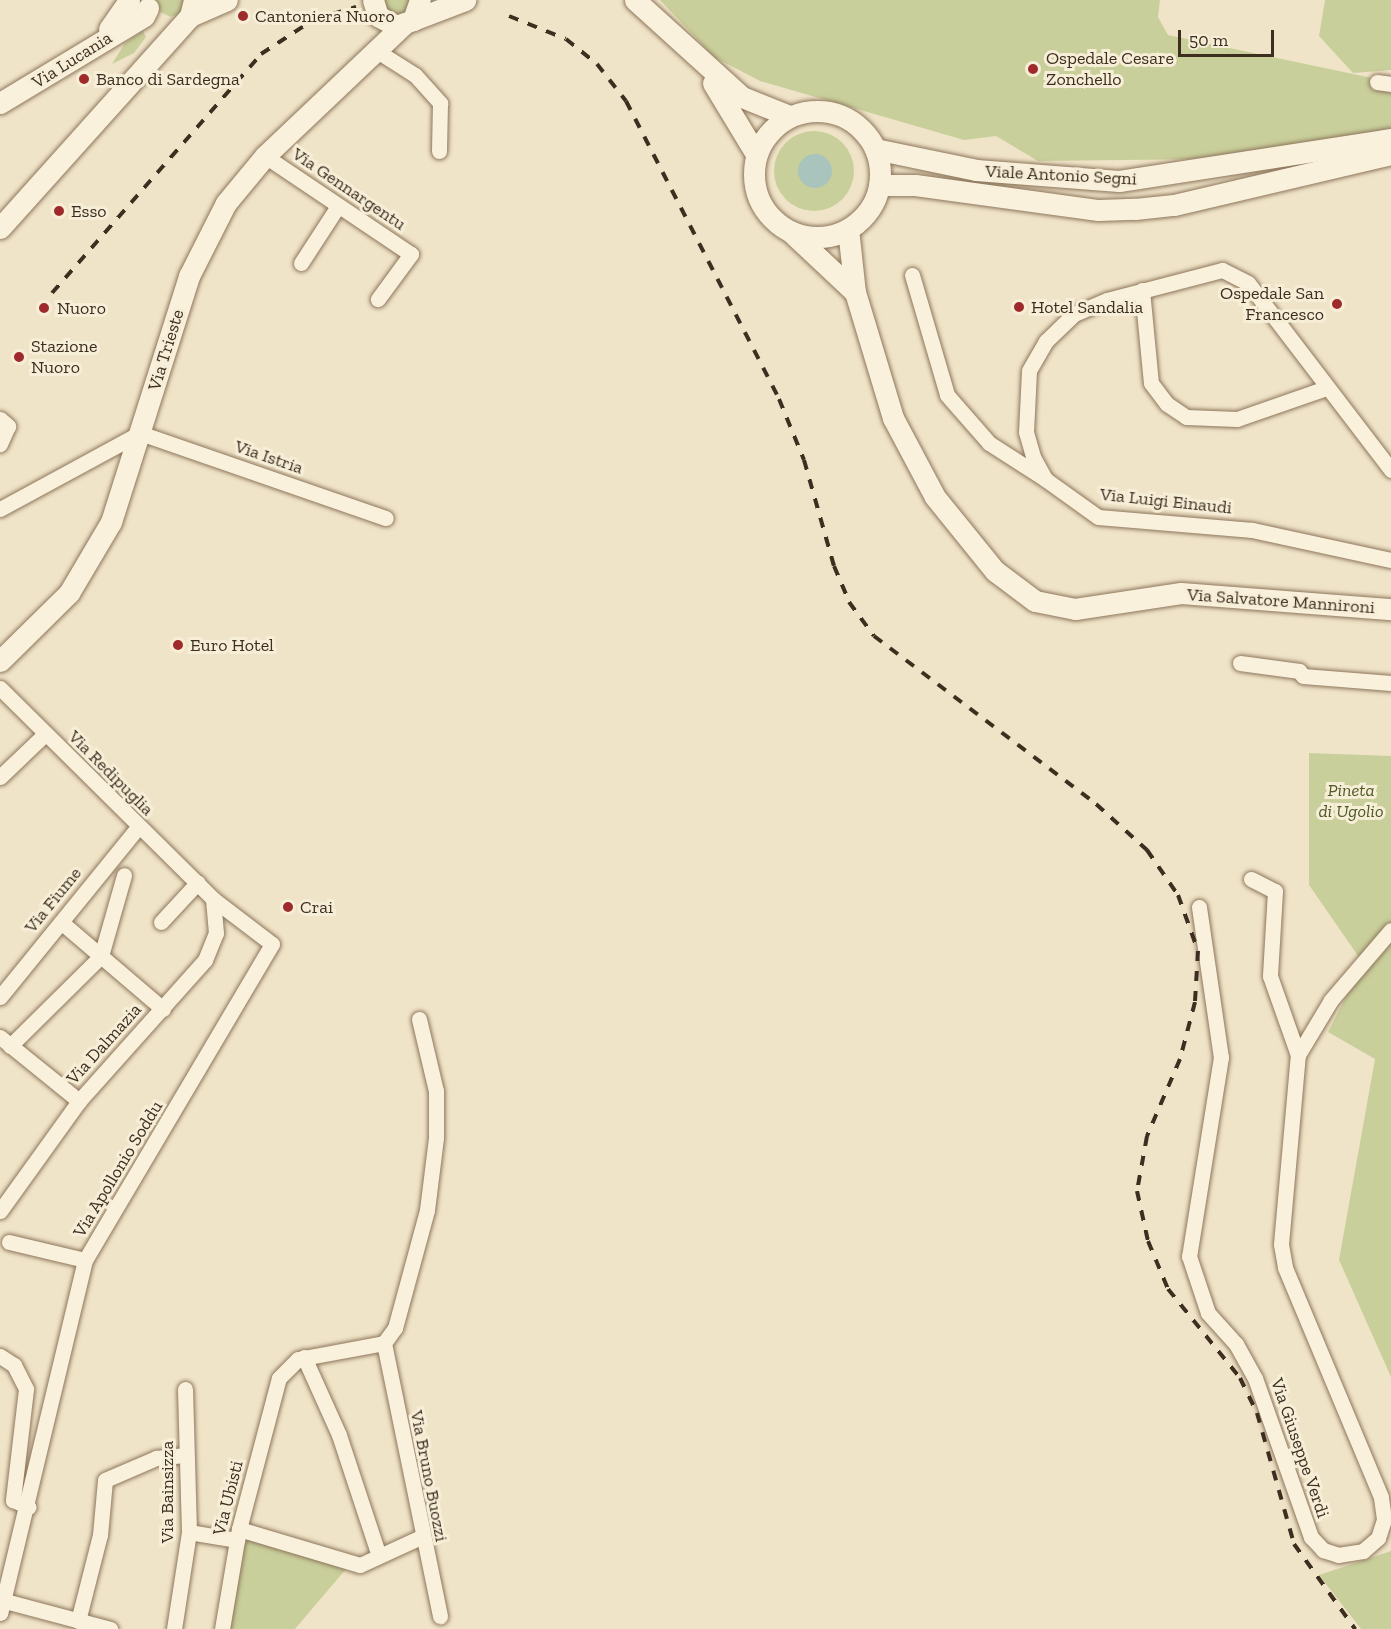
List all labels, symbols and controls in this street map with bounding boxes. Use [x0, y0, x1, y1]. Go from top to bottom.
place label: Cantoniera Nuoro [255, 5, 395, 27]
marker: Cantoniera Nuoro [236, 9, 250, 23]
scale bar [1181, 18, 1277, 56]
street label: Via Lucania [28, 27, 116, 93]
text: 50 m [1189, 29, 1228, 51]
place label: Ospedale Cesare Zonchello [1046, 48, 1174, 90]
marker: Ospedale Cesare Zonchello [1024, 60, 1042, 78]
place label: Banco di Sardegna [96, 68, 240, 90]
marker: Banco di Sardegna [77, 72, 91, 86]
street label: Via Gennargentu [288, 143, 410, 235]
street label: Viale Antonio Segni [984, 160, 1138, 190]
place label: Esso [71, 200, 107, 222]
marker: Esso [52, 204, 66, 218]
place label: Ospedale San Francesco [1220, 283, 1324, 326]
marker: Ospedale San Francesco [1328, 295, 1346, 313]
place label: Hotel Sandalia [1031, 296, 1143, 318]
place label: Nuoro [57, 297, 106, 319]
marker: Nuoro [35, 299, 53, 317]
marker: Hotel Sandalia [1012, 300, 1026, 314]
street label: Via Trieste [143, 307, 189, 393]
place label: Stazione Nuoro [31, 336, 97, 378]
marker: Stazione Nuoro [12, 350, 26, 364]
street label: Via Istria [232, 435, 306, 479]
street label: Via Luigi Einaudi [1099, 483, 1233, 519]
street label: Via Salvatore Mannironi [1186, 584, 1376, 618]
place label: Euro Hotel [190, 634, 274, 656]
marker: Euro Hotel [171, 638, 185, 652]
street label: Via Redipuglia [64, 726, 158, 820]
park label: Pineta di Ugolio [1318, 780, 1384, 822]
street label: Via Fiume [20, 863, 86, 937]
place label: Crai [300, 896, 333, 918]
marker: Crai [281, 900, 295, 914]
street label: Via Dalmazia [62, 999, 146, 1089]
street label: Via Apollonio Soddu [69, 1097, 167, 1241]
street label: Via Giuseppe Verdi [1266, 1375, 1334, 1521]
street label: Via Bruno Buozzi [406, 1409, 452, 1543]
street label: Via Bainsizza [156, 1441, 178, 1543]
street label: Via Ubisti [208, 1458, 248, 1538]

